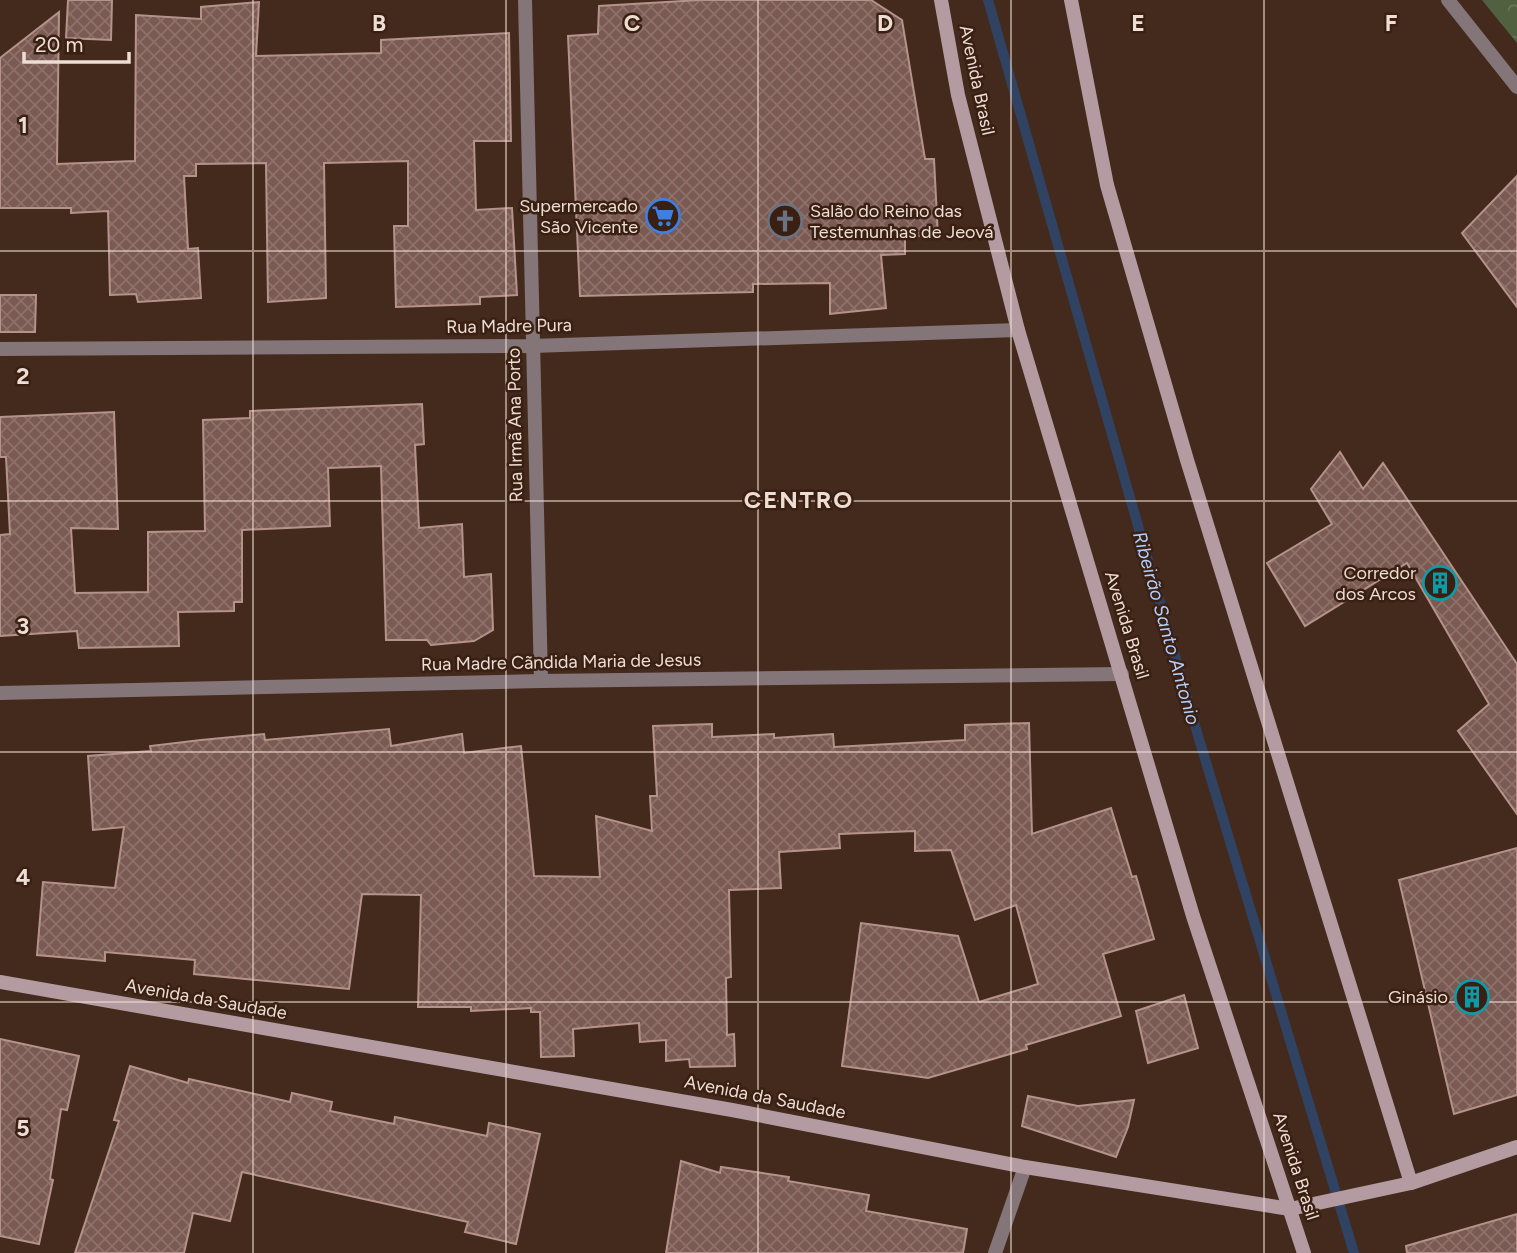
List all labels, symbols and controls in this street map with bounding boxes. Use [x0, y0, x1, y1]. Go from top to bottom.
text: B [372, 9, 386, 37]
text: C [624, 9, 641, 37]
text: D [877, 9, 893, 37]
text: E [1131, 9, 1145, 37]
text: F [1385, 9, 1398, 37]
scale bar [24, 21, 130, 65]
street label: Avenida Brasil [955, 23, 999, 137]
text: 20 m [35, 32, 83, 57]
text: 1 [18, 111, 28, 139]
place label: Supermercado São Vicente [519, 195, 638, 238]
supermarket icon: Supermercado São Vicente [644, 197, 682, 235]
place label: Salão do Reino das Testemunhas de Jeová [810, 200, 994, 243]
church icon: Salão do Reino das Testemunhas de Jeová [766, 202, 804, 240]
street label: Rua Madre Pura [446, 314, 572, 338]
street label: Rua Irmã Ana Porto [503, 347, 527, 503]
text: 2 [16, 362, 30, 390]
district label: CENTRO [744, 485, 854, 514]
water label: Ribeirão Santo Antonio [1128, 529, 1205, 727]
place label: Corredor dos Arcos [1335, 562, 1416, 605]
building icon: Corredor dos Arcos [1421, 564, 1459, 602]
street label: Avenida Brasil [1100, 568, 1154, 682]
text: 3 [17, 612, 29, 640]
street label: Rua Madre Cãndida Maria de Jesus [421, 649, 701, 675]
text: 4 [16, 863, 30, 891]
street label: Avenida da Saudade [123, 974, 289, 1024]
building icon: Ginásio [1453, 978, 1491, 1016]
place label: Ginásio [1388, 986, 1448, 1008]
street label: Avenida da Saudade [682, 1071, 848, 1123]
street label: Avenida Brasil [1268, 1109, 1324, 1223]
text: 5 [16, 1114, 30, 1142]

